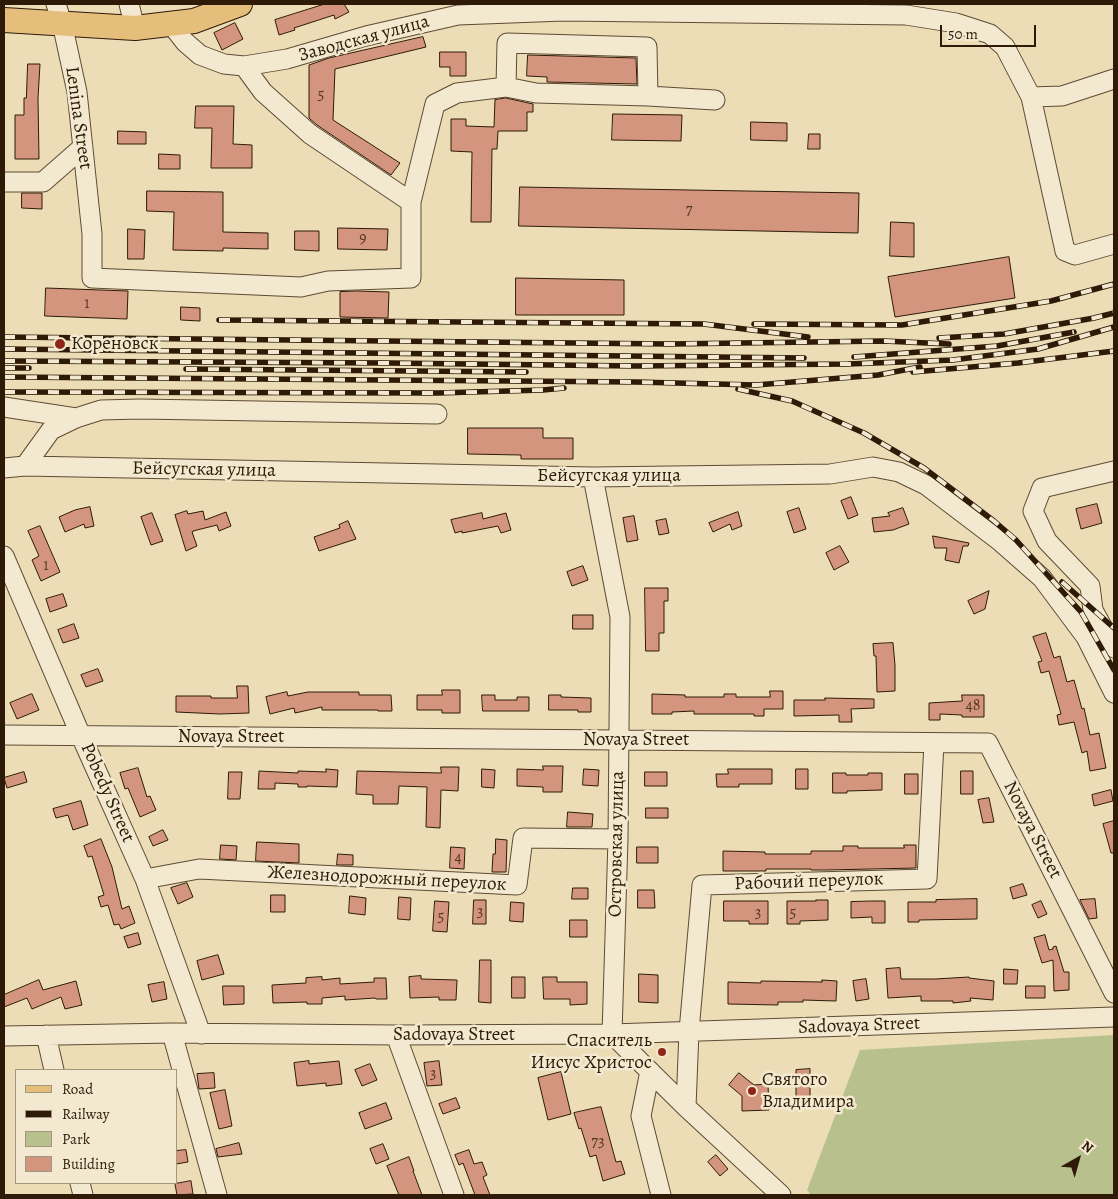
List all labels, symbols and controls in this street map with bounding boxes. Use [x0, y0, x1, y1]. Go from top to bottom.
street label: Заводская улица [296, 11, 432, 67]
scale bar [943, 15, 1039, 47]
text: 50 m [948, 24, 978, 44]
street label: Lenina Street [59, 65, 97, 171]
house number: 5 [318, 85, 324, 105]
house number: 7 [686, 200, 692, 220]
house number: 9 [359, 229, 367, 249]
house number: 1 [84, 294, 90, 314]
place label: Кореновск [71, 333, 159, 355]
marker: Кореновск [53, 337, 67, 351]
street label: Бейсугская улица [132, 457, 276, 483]
street label: Бейсугская улица [537, 465, 681, 487]
house number: 1 [43, 556, 49, 576]
house number: 48 [965, 696, 981, 716]
street label: Novaya Street [178, 726, 284, 748]
street label: Novaya Street [583, 729, 689, 751]
street label: Pobedy Street [75, 740, 139, 846]
street label: Островская улица [604, 771, 630, 917]
street label: Novaya Street [998, 777, 1066, 883]
house number: 4 [454, 848, 462, 868]
street label: Железнодорожный переулок [267, 861, 507, 897]
street label: Рабочий переулок [734, 868, 884, 896]
house number: 3 [477, 902, 483, 922]
house number: 3 [755, 903, 761, 923]
house number: 5 [790, 903, 796, 923]
house number: 5 [438, 907, 444, 927]
street label: Sadovaya Street [798, 1012, 920, 1040]
street label: Sadovaya Street [393, 1024, 515, 1046]
place label: Спаситель Иисус Христос [531, 1030, 652, 1074]
marker: Спаситель Иисус Христос [656, 1046, 668, 1058]
house number: 3 [430, 1064, 436, 1084]
legend [15, 1069, 178, 1184]
place label: Святого Владимира [762, 1069, 855, 1113]
text: Road [62, 1079, 93, 1099]
marker: Святого Владимира [746, 1085, 758, 1097]
text: Railway [62, 1104, 109, 1124]
text: Park [62, 1129, 90, 1149]
house number: 73 [591, 1132, 605, 1152]
north arrow [1053, 1134, 1103, 1184]
text: N [1078, 1136, 1097, 1157]
text: Building [62, 1154, 115, 1174]

